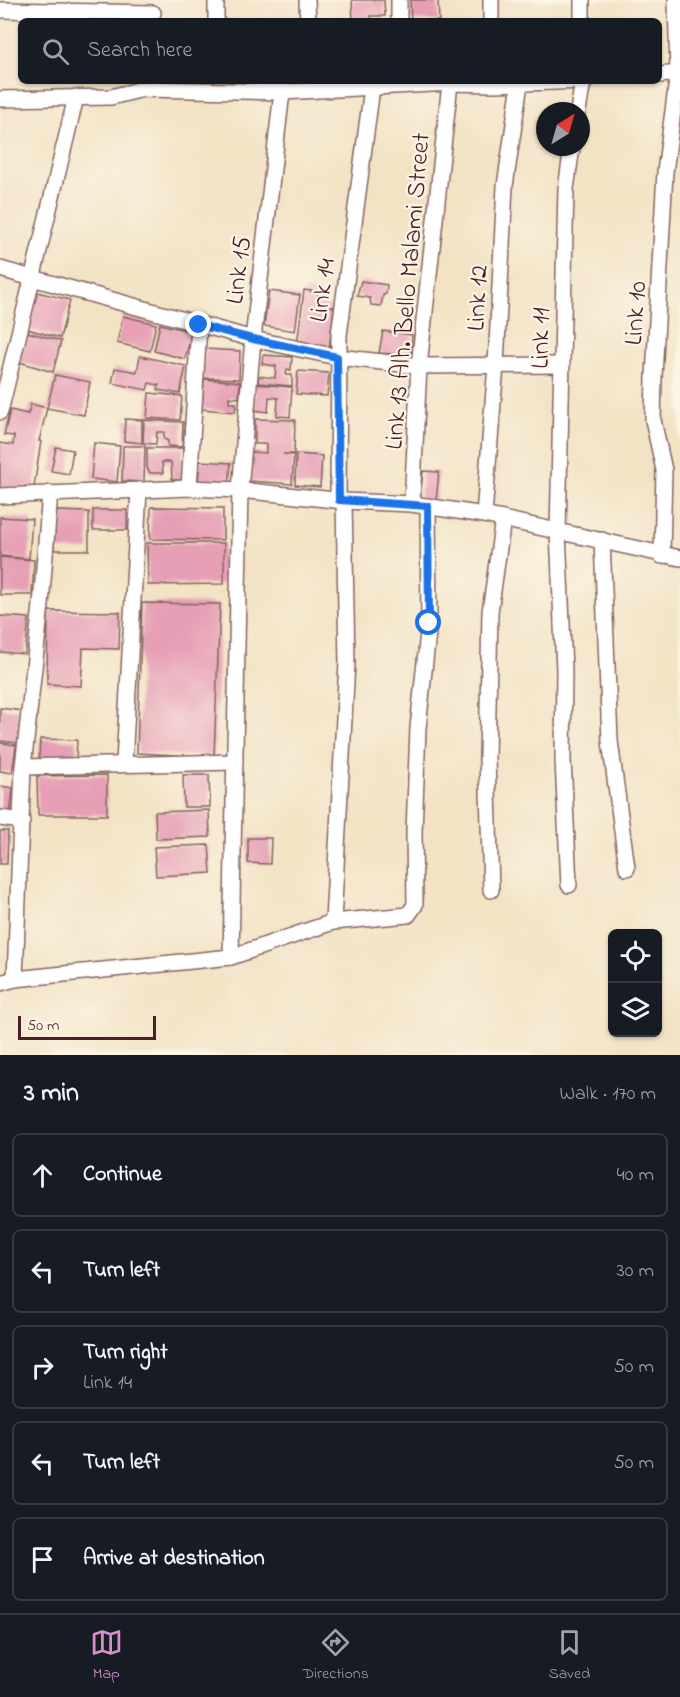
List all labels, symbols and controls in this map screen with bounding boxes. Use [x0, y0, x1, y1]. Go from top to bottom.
search box [18, 18, 662, 84]
icon: search [39, 35, 72, 68]
text: Search here [87, 35, 192, 67]
north arrow [536, 102, 590, 156]
street label: Link 13 Alh. Bello Malami Street [376, 131, 442, 451]
street label: Link 15 [217, 234, 263, 307]
street label: Link 14 [301, 256, 347, 325]
street label: Link 12 [458, 264, 500, 332]
street label: Link 10 [616, 280, 658, 347]
street label: Link 11 [522, 307, 562, 369]
route end [185, 311, 211, 337]
route start [415, 609, 441, 635]
map controls [608, 929, 662, 1037]
button: locate [608, 929, 662, 983]
button: layers [608, 983, 662, 1037]
scale bar [18, 1013, 156, 1040]
text: 50 m [27, 1014, 59, 1038]
text: 3 min [24, 1075, 79, 1113]
text: Walk · 170 m [560, 1080, 656, 1109]
icon: ahead [26, 1159, 59, 1192]
text: Continue [83, 1159, 162, 1191]
text: 40 m [617, 1161, 654, 1190]
icon: left [26, 1255, 59, 1288]
text: Turn left [83, 1255, 160, 1287]
text: 30 m [617, 1257, 654, 1286]
text: Turn right [83, 1337, 168, 1369]
icon: right [26, 1351, 59, 1384]
text: 50 m [613, 1353, 654, 1382]
text: Link 14 [83, 1369, 132, 1398]
icon: left [26, 1447, 59, 1480]
text: Turn left [83, 1447, 160, 1479]
text: 50 m [613, 1449, 654, 1478]
icon: arrive [26, 1543, 59, 1576]
text: Arrive at destination [83, 1543, 265, 1575]
tab: Map [90, 1626, 123, 1686]
tab: Directions [302, 1626, 369, 1686]
tab: Saved [548, 1626, 590, 1686]

